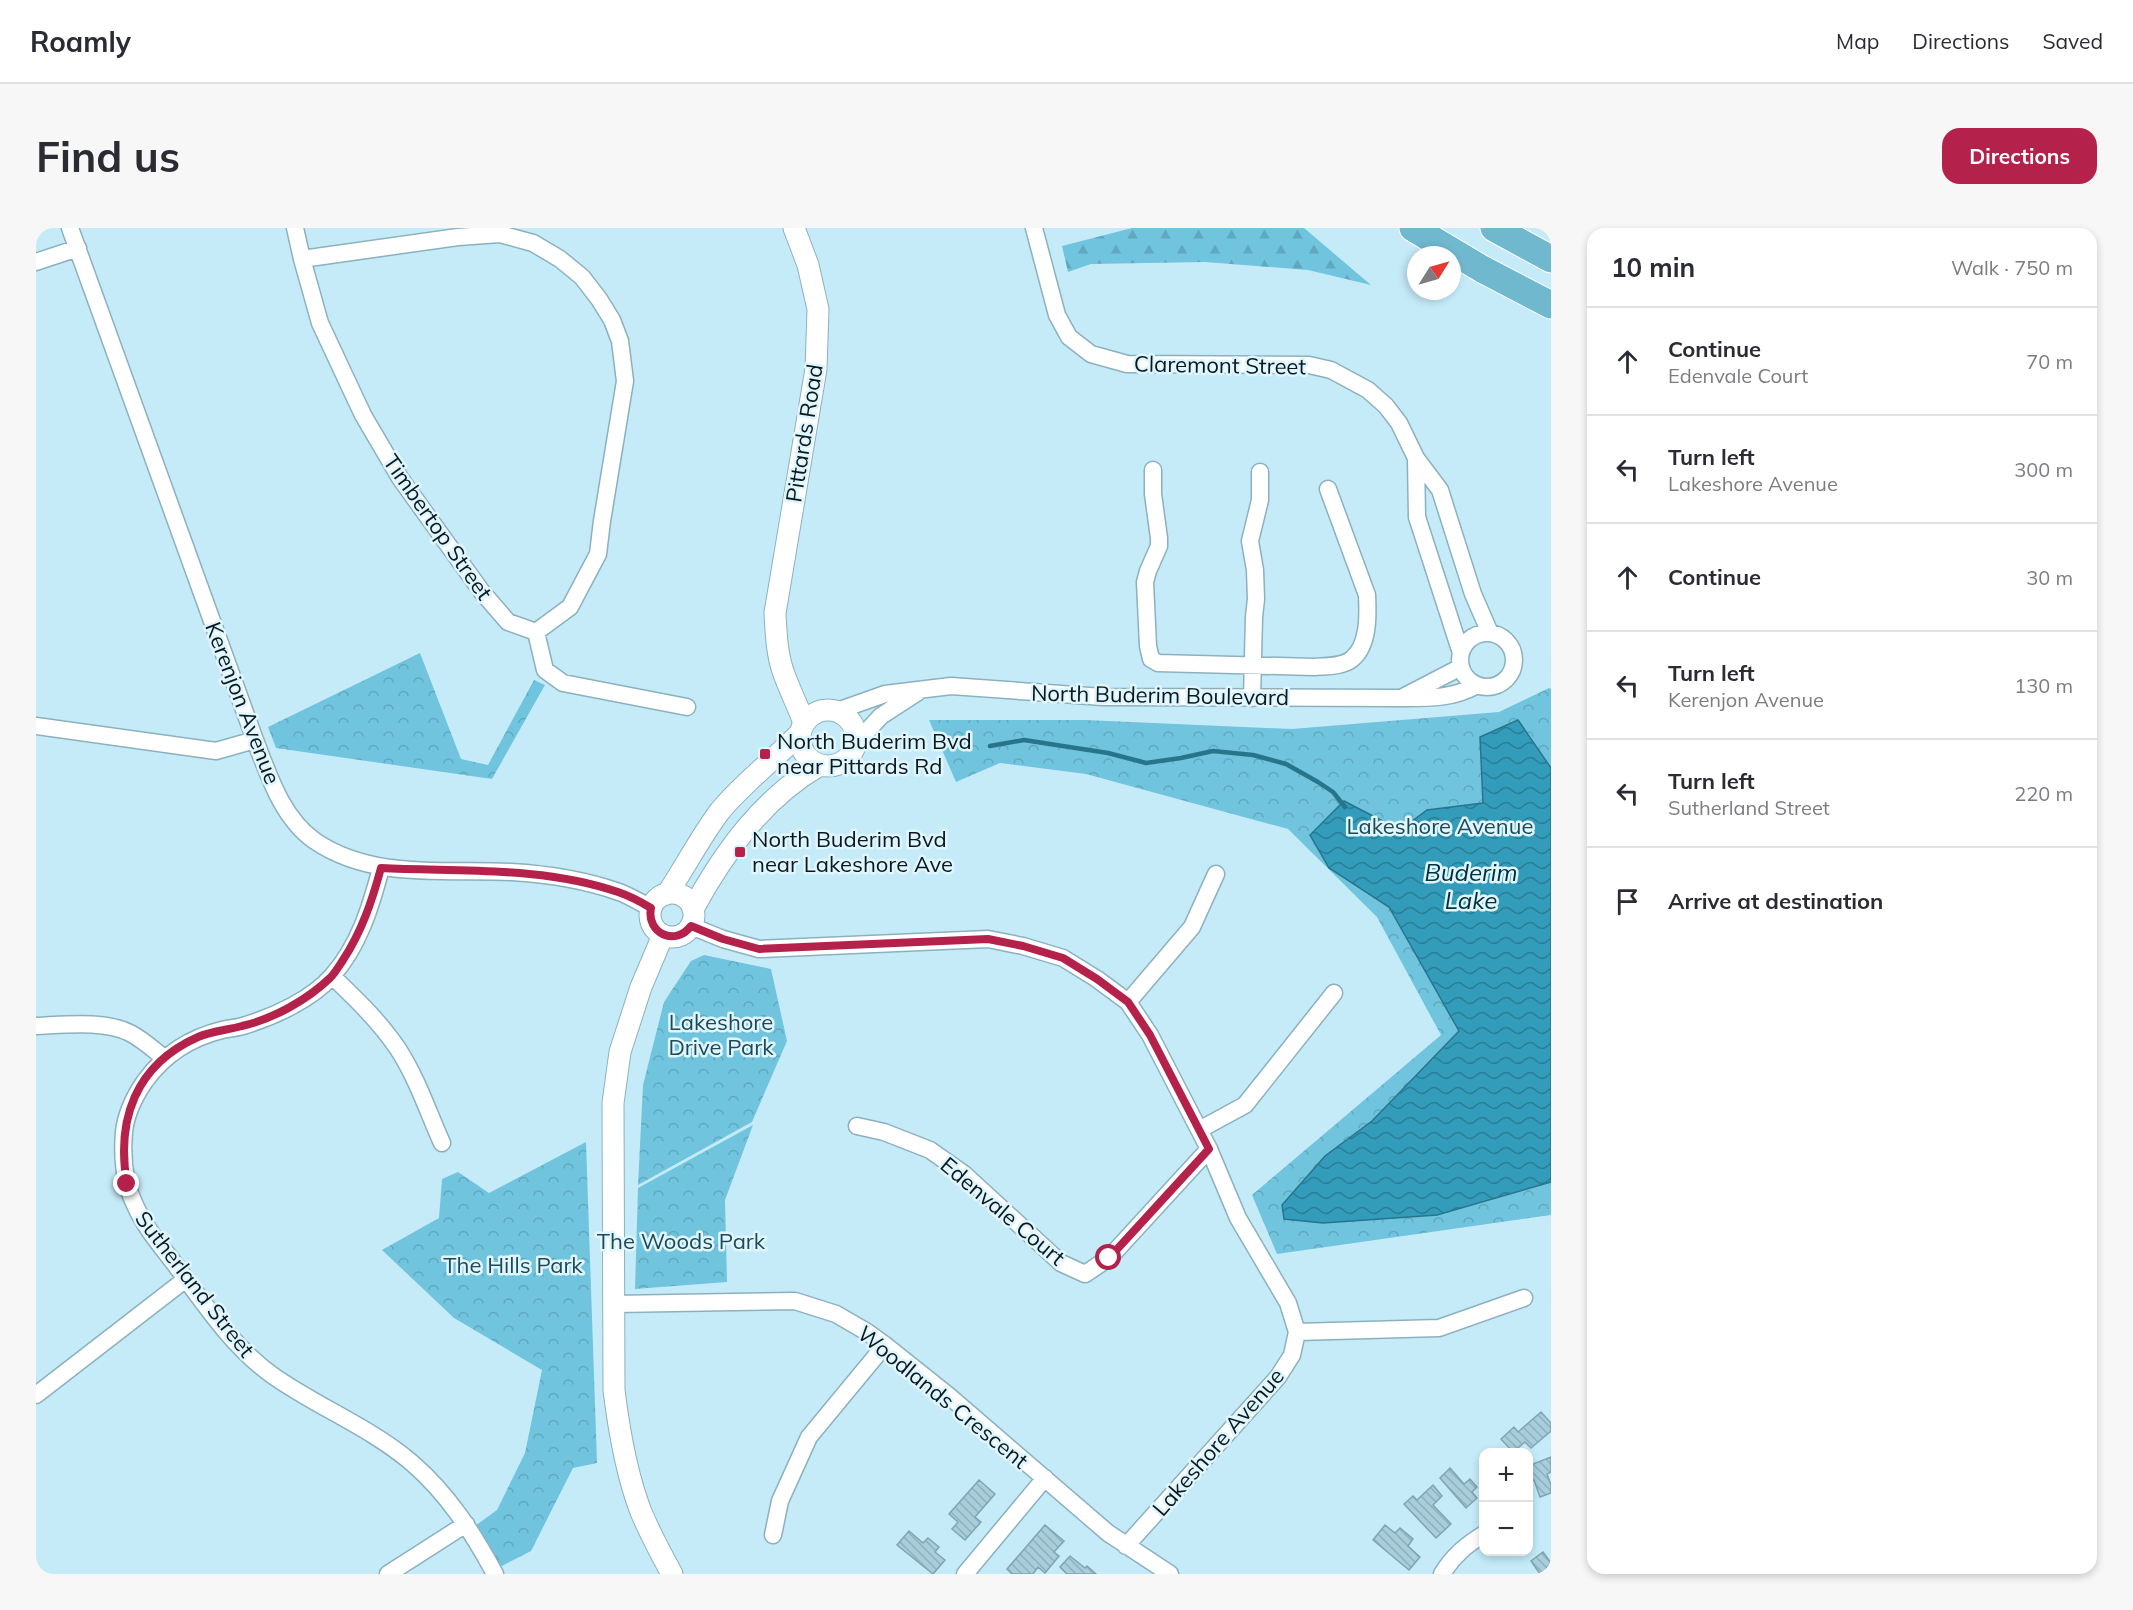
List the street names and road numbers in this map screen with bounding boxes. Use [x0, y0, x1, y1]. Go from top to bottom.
street label: Claremont Street [1134, 349, 1307, 381]
street label: Pittards Road [779, 362, 829, 504]
street label: Timbertop Street [377, 449, 499, 606]
street label: Kerenjon Avenue [199, 618, 287, 788]
street label: North Buderim Boulevard [1031, 679, 1289, 711]
street label: Edenvale Court [935, 1151, 1071, 1271]
street label: Sutherland Street [129, 1205, 261, 1363]
street label: Woodlands Crescent [852, 1320, 1034, 1475]
street label: Lakeshore Avenue [1146, 1362, 1290, 1522]

